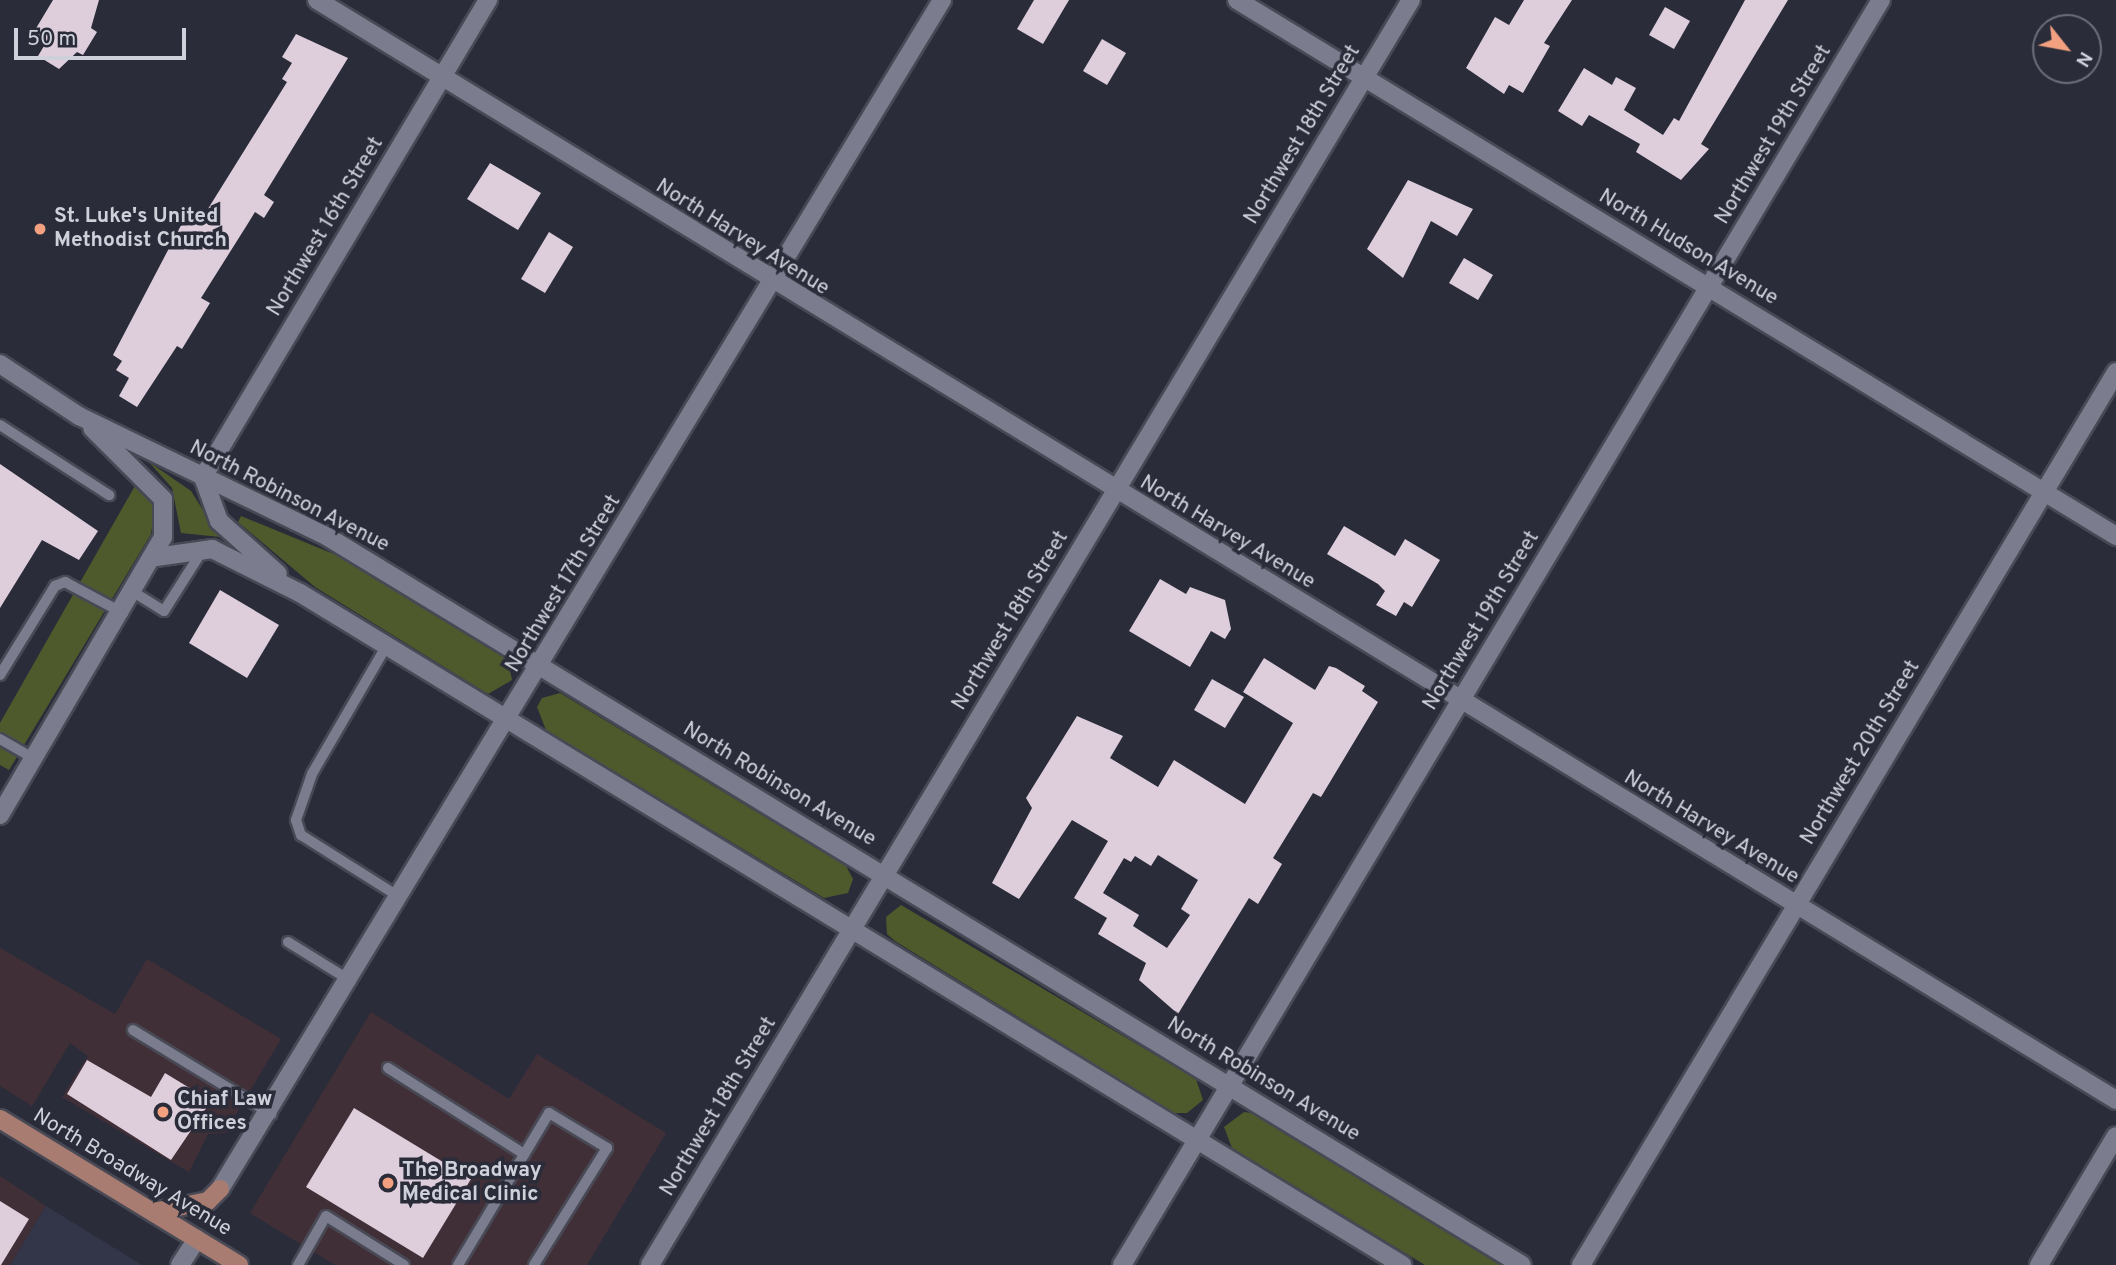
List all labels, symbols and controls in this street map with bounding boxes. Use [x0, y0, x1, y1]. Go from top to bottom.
scale bar [18, 14, 189, 58]
north arrow [2032, 14, 2102, 84]
text: 50 m [27, 26, 76, 53]
street label: Northwest 18th Street [1239, 41, 1367, 229]
street label: Northwest 19th Street [1710, 41, 1838, 229]
text: N [2069, 47, 2097, 71]
street label: Northwest 16th Street [262, 133, 390, 321]
street label: North Harvey Avenue [650, 174, 834, 302]
street label: North Hudson Avenue [1593, 184, 1783, 312]
place label: St. Luke's United Methodist Church [54, 204, 227, 254]
marker: St. Luke's United Methodist Church [32, 221, 48, 237]
street label: North Robinson Avenue [185, 435, 393, 559]
street label: North Harvey Avenue [1134, 470, 1320, 596]
street label: Northwest 17th Street [501, 491, 627, 677]
street label: Northwest 18th Street [947, 527, 1075, 715]
street label: Northwest 19th Street [1418, 527, 1546, 715]
street label: Northwest 20th Street [1796, 656, 1926, 850]
street label: North Robinson Avenue [678, 717, 880, 853]
street label: North Harvey Avenue [1618, 765, 1804, 891]
street label: North Robinson Avenue [1162, 1012, 1364, 1148]
street label: Northwest 18th Street [655, 1013, 783, 1201]
place label: Chiaf Law Offices [177, 1087, 273, 1137]
street label: North Broadway Avenue [28, 1103, 236, 1243]
marker: Chiaf Law Offices [155, 1104, 171, 1120]
place label: The Broadway Medical Clinic [402, 1158, 542, 1208]
marker: The Broadway Medical Clinic [380, 1175, 396, 1191]

